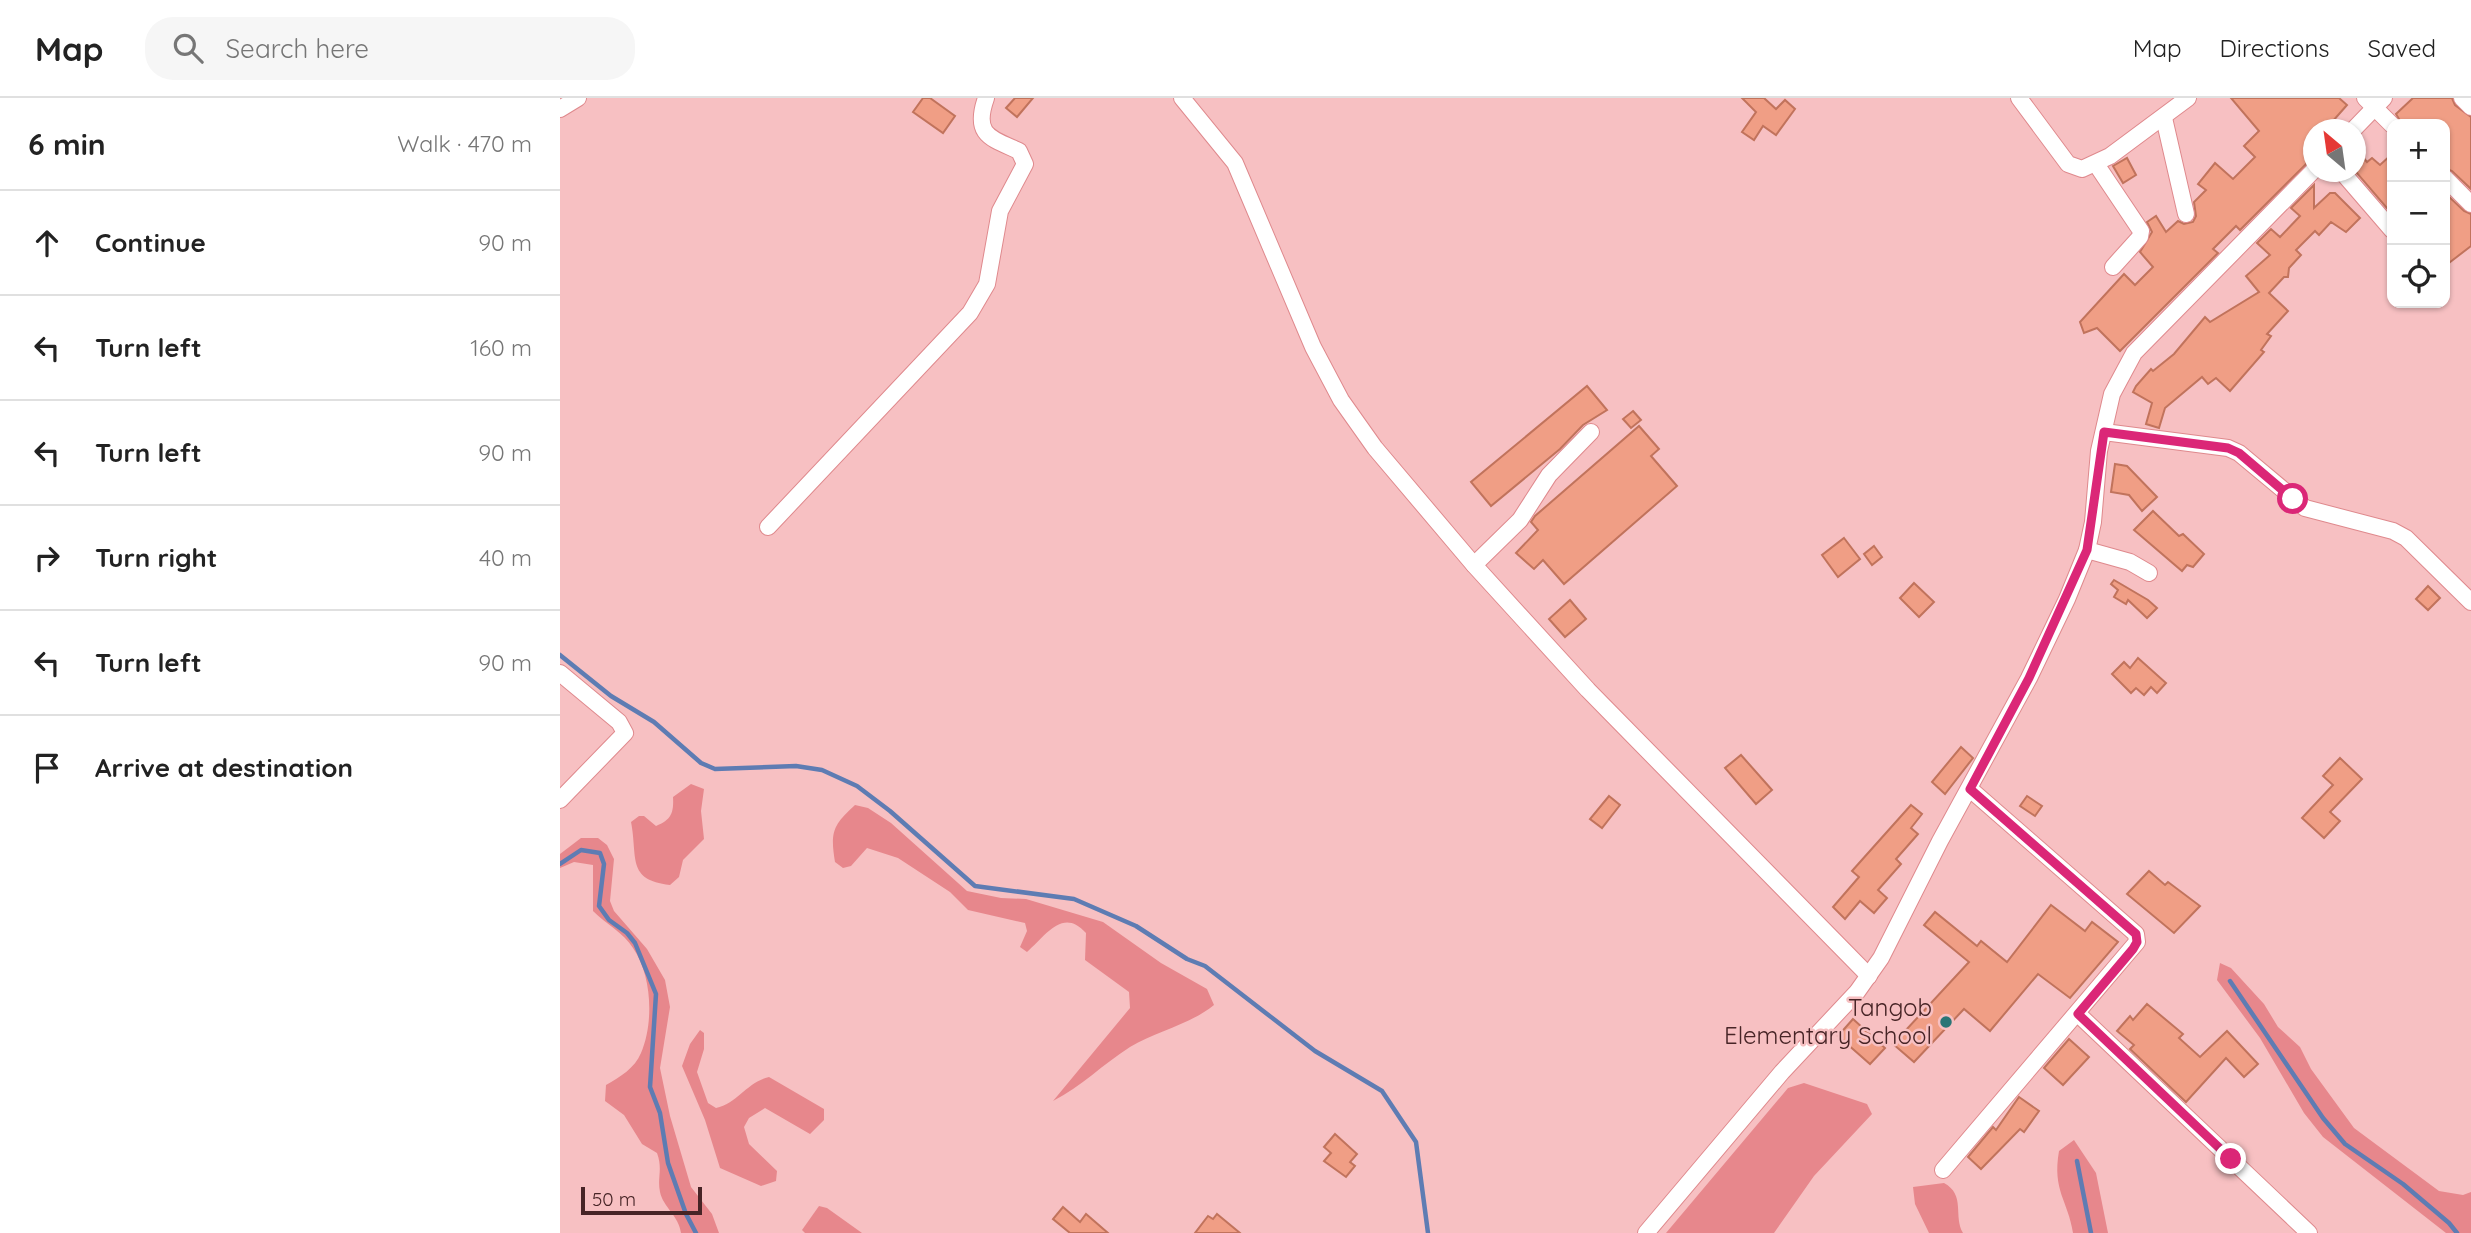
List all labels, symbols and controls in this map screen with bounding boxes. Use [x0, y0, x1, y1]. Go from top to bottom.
search box [145, 17, 635, 80]
text: Map [35, 28, 103, 69]
icon: search [169, 29, 207, 67]
text: Search here [225, 32, 369, 65]
text: Map [2133, 33, 2182, 63]
text: Directions [2220, 33, 2330, 63]
text: Saved [2368, 33, 2436, 63]
north arrow [2303, 119, 2366, 182]
map controls [2387, 119, 2450, 308]
button: + [2387, 119, 2450, 182]
text: 6 min [28, 125, 106, 163]
text: Walk · 470 m [397, 129, 532, 158]
button: − [2387, 182, 2450, 245]
icon: ahead [28, 224, 66, 262]
text: Continue [95, 226, 206, 259]
text: 90 m [478, 228, 532, 257]
button: locate [2387, 245, 2450, 308]
icon: left [28, 329, 66, 367]
text: Turn left [95, 331, 202, 364]
text: 160 m [470, 333, 532, 362]
icon: left [28, 434, 66, 472]
text: Turn left [95, 436, 202, 469]
text: 90 m [478, 438, 532, 467]
route start [2277, 483, 2308, 514]
icon: right [28, 539, 66, 577]
text: Turn right [95, 541, 217, 574]
text: 40 m [479, 543, 532, 572]
icon: left [28, 644, 66, 682]
text: Turn left [95, 646, 202, 679]
text: 90 m [478, 648, 532, 677]
icon: arrive [28, 749, 66, 787]
text: Arrive at destination [95, 751, 353, 784]
place label: Tangob Elementary School [1724, 992, 1932, 1050]
marker: Tangob Elementary School [1938, 1014, 1954, 1030]
route end [2215, 1143, 2246, 1174]
scale bar [581, 1184, 702, 1216]
text: 50 m [592, 1187, 636, 1211]

